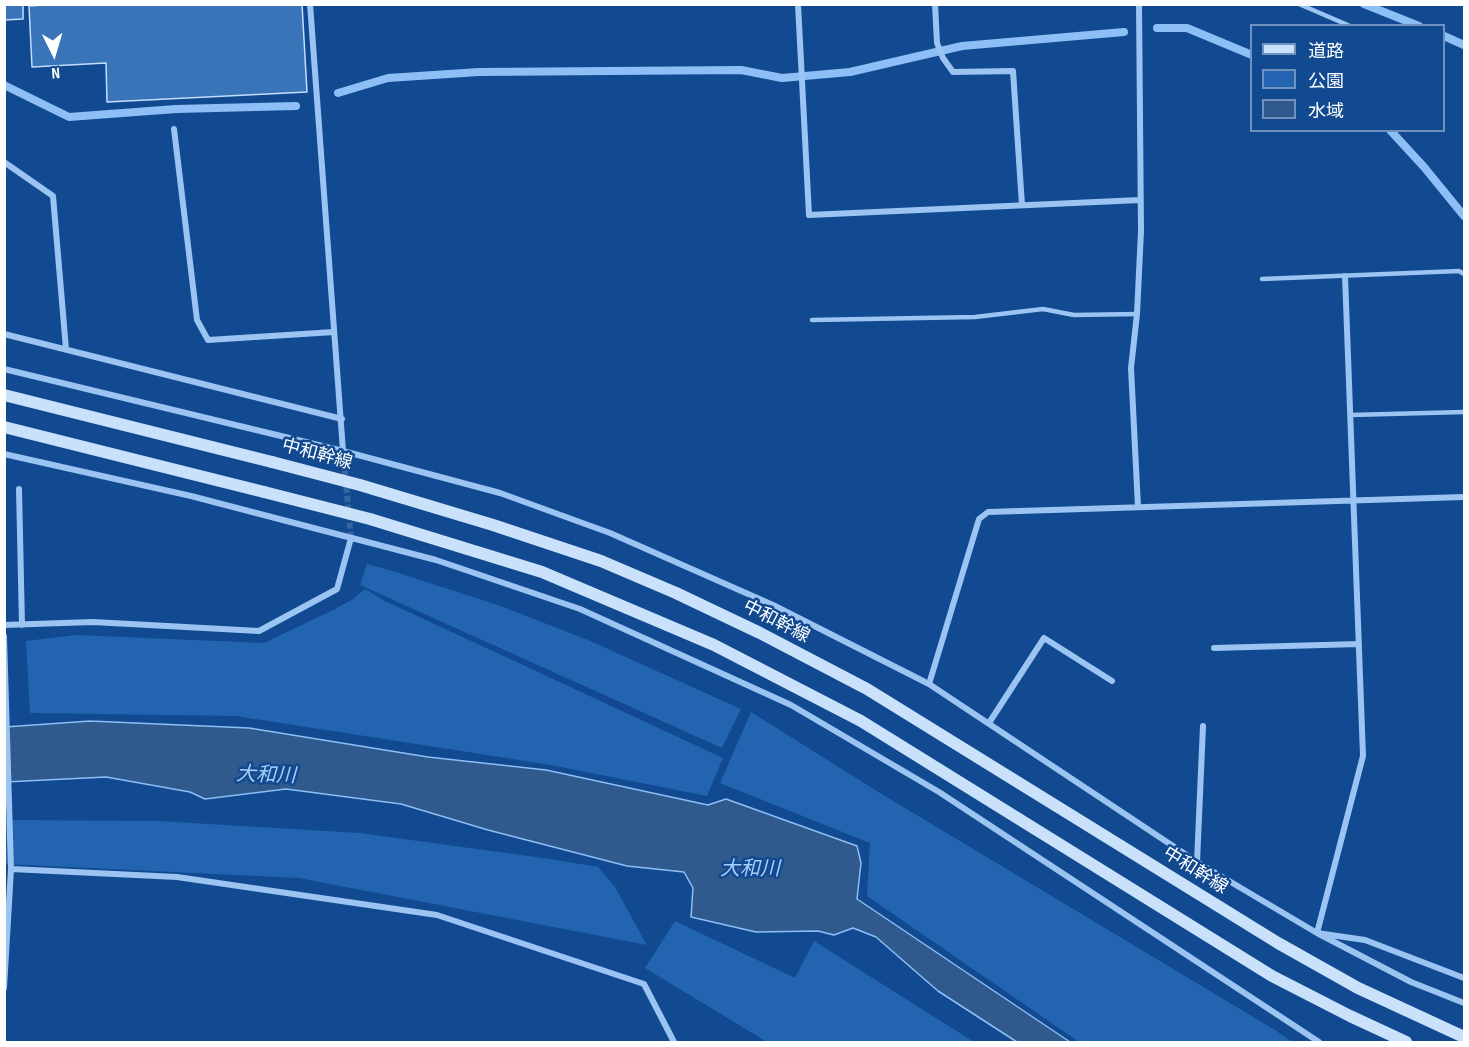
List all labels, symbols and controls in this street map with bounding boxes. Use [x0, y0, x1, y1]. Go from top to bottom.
north arrow [24, 24, 84, 84]
legend [1250, 24, 1445, 132]
text: 道路 [1308, 41, 1344, 62]
text: N [51, 63, 61, 82]
text: 公園 [1308, 71, 1344, 92]
text: 水域 [1308, 101, 1344, 122]
street label: 中和幹線 [279, 435, 355, 475]
street label: 中和幹線 [739, 596, 813, 648]
water label: 大和川 [236, 763, 296, 789]
street label: 中和幹線 [1159, 843, 1231, 899]
water label: 大和川 [720, 858, 780, 882]

